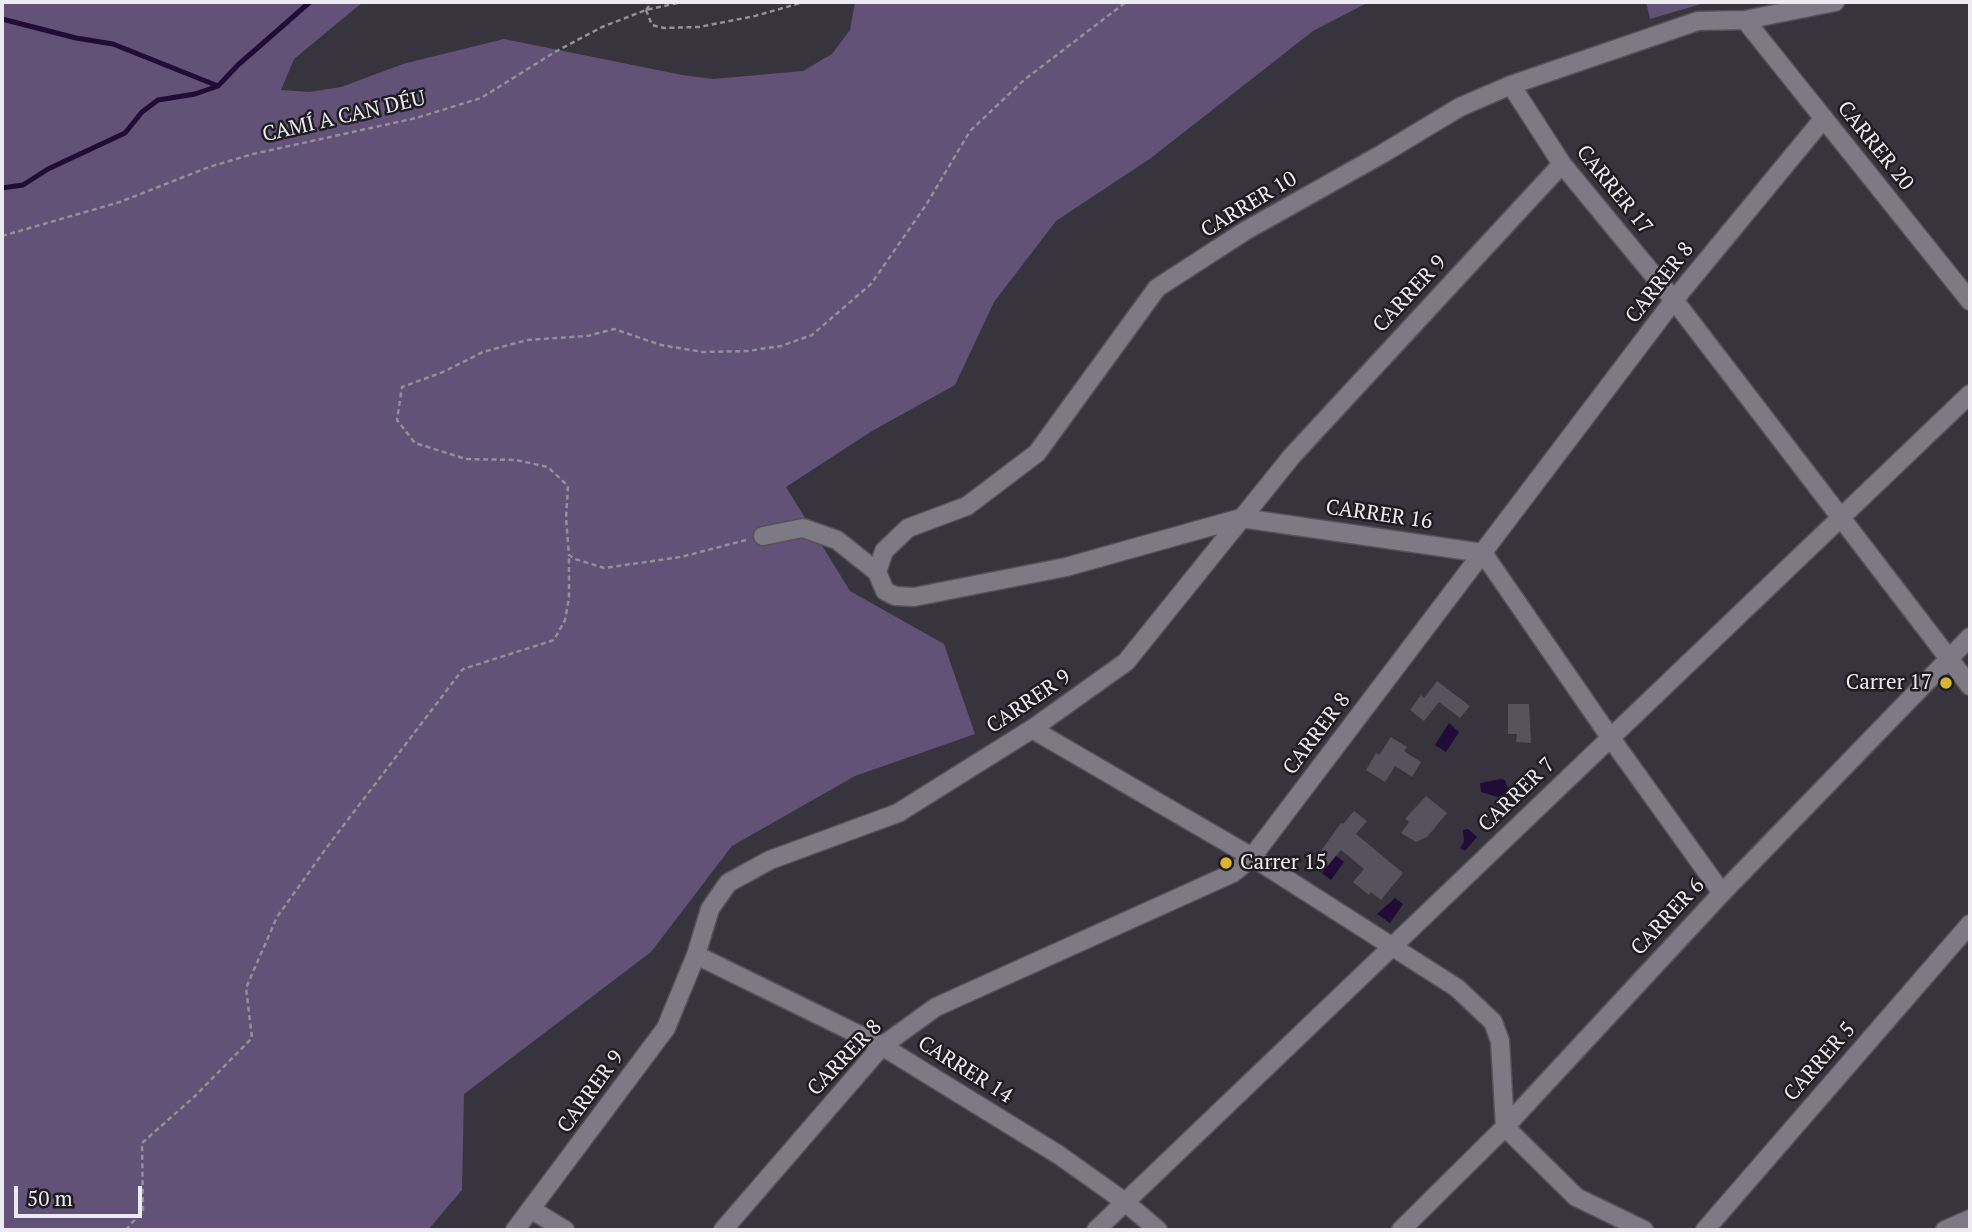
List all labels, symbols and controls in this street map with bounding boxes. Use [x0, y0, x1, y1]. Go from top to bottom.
street label: CAMÍ A CAN DÉU [260, 86, 428, 148]
street label: CARRER 20 [1831, 96, 1919, 196]
street label: CARRER 17 [1570, 140, 1658, 240]
street label: CARRER 10 [1197, 167, 1301, 243]
street label: CARRER 8 [1621, 237, 1699, 329]
street label: CARRER 9 [1368, 250, 1452, 338]
street label: CARRER 16 [1324, 495, 1434, 535]
street label: CARRER 9 [982, 665, 1076, 739]
place label: Carrer 17 [1846, 670, 1932, 696]
marker: Carrer 17 [1938, 675, 1954, 691]
street label: CARRER 8 [1278, 688, 1356, 780]
street label: CARRER 7 [1474, 753, 1560, 837]
place label: Carrer 15 [1240, 850, 1326, 876]
marker: Carrer 15 [1218, 855, 1234, 871]
street label: CARRER 6 [1626, 873, 1710, 961]
street label: CARRER 8 [803, 1015, 887, 1101]
street label: CARRER 5 [1779, 1018, 1861, 1106]
street label: CARRER 14 [913, 1031, 1017, 1109]
street label: CARRER 9 [553, 1046, 629, 1138]
scale bar [18, 1172, 145, 1216]
text: 50 m [27, 1184, 73, 1212]

